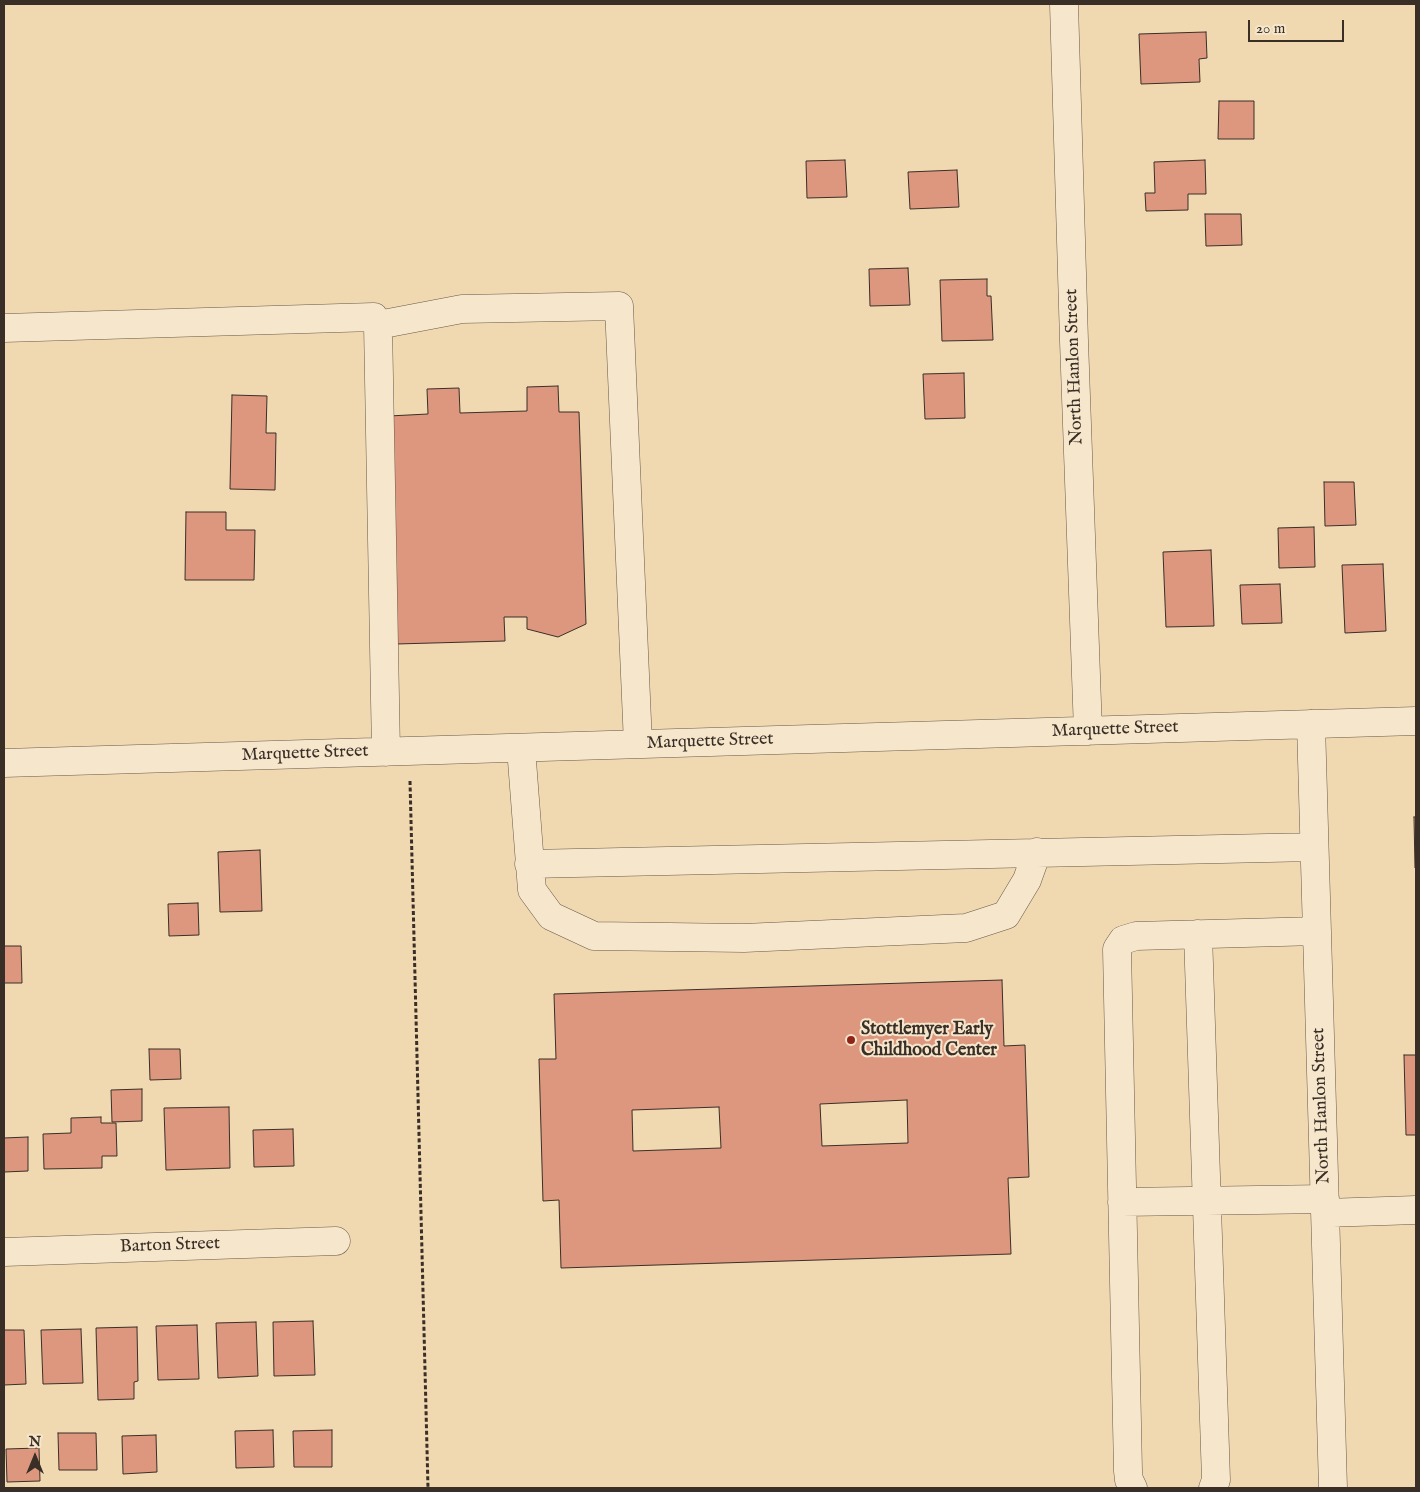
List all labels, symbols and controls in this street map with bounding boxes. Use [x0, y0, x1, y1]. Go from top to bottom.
scale bar [1250, 10, 1346, 42]
text: 20 m [1256, 19, 1285, 38]
street label: North Hanlon Street [1061, 288, 1089, 446]
street label: Marquette Street [1051, 717, 1179, 743]
street label: Marquette Street [646, 729, 774, 755]
street label: Marquette Street [241, 741, 369, 767]
place label: Stottlemyer Early Childhood Center [861, 1019, 997, 1062]
street label: North Hanlon Street [1308, 1027, 1336, 1185]
marker: Stottlemyer Early Childhood Center [845, 1034, 857, 1046]
street label: Barton Street [120, 1233, 220, 1259]
north arrow [10, 1432, 60, 1482]
text: N [29, 1433, 41, 1451]

